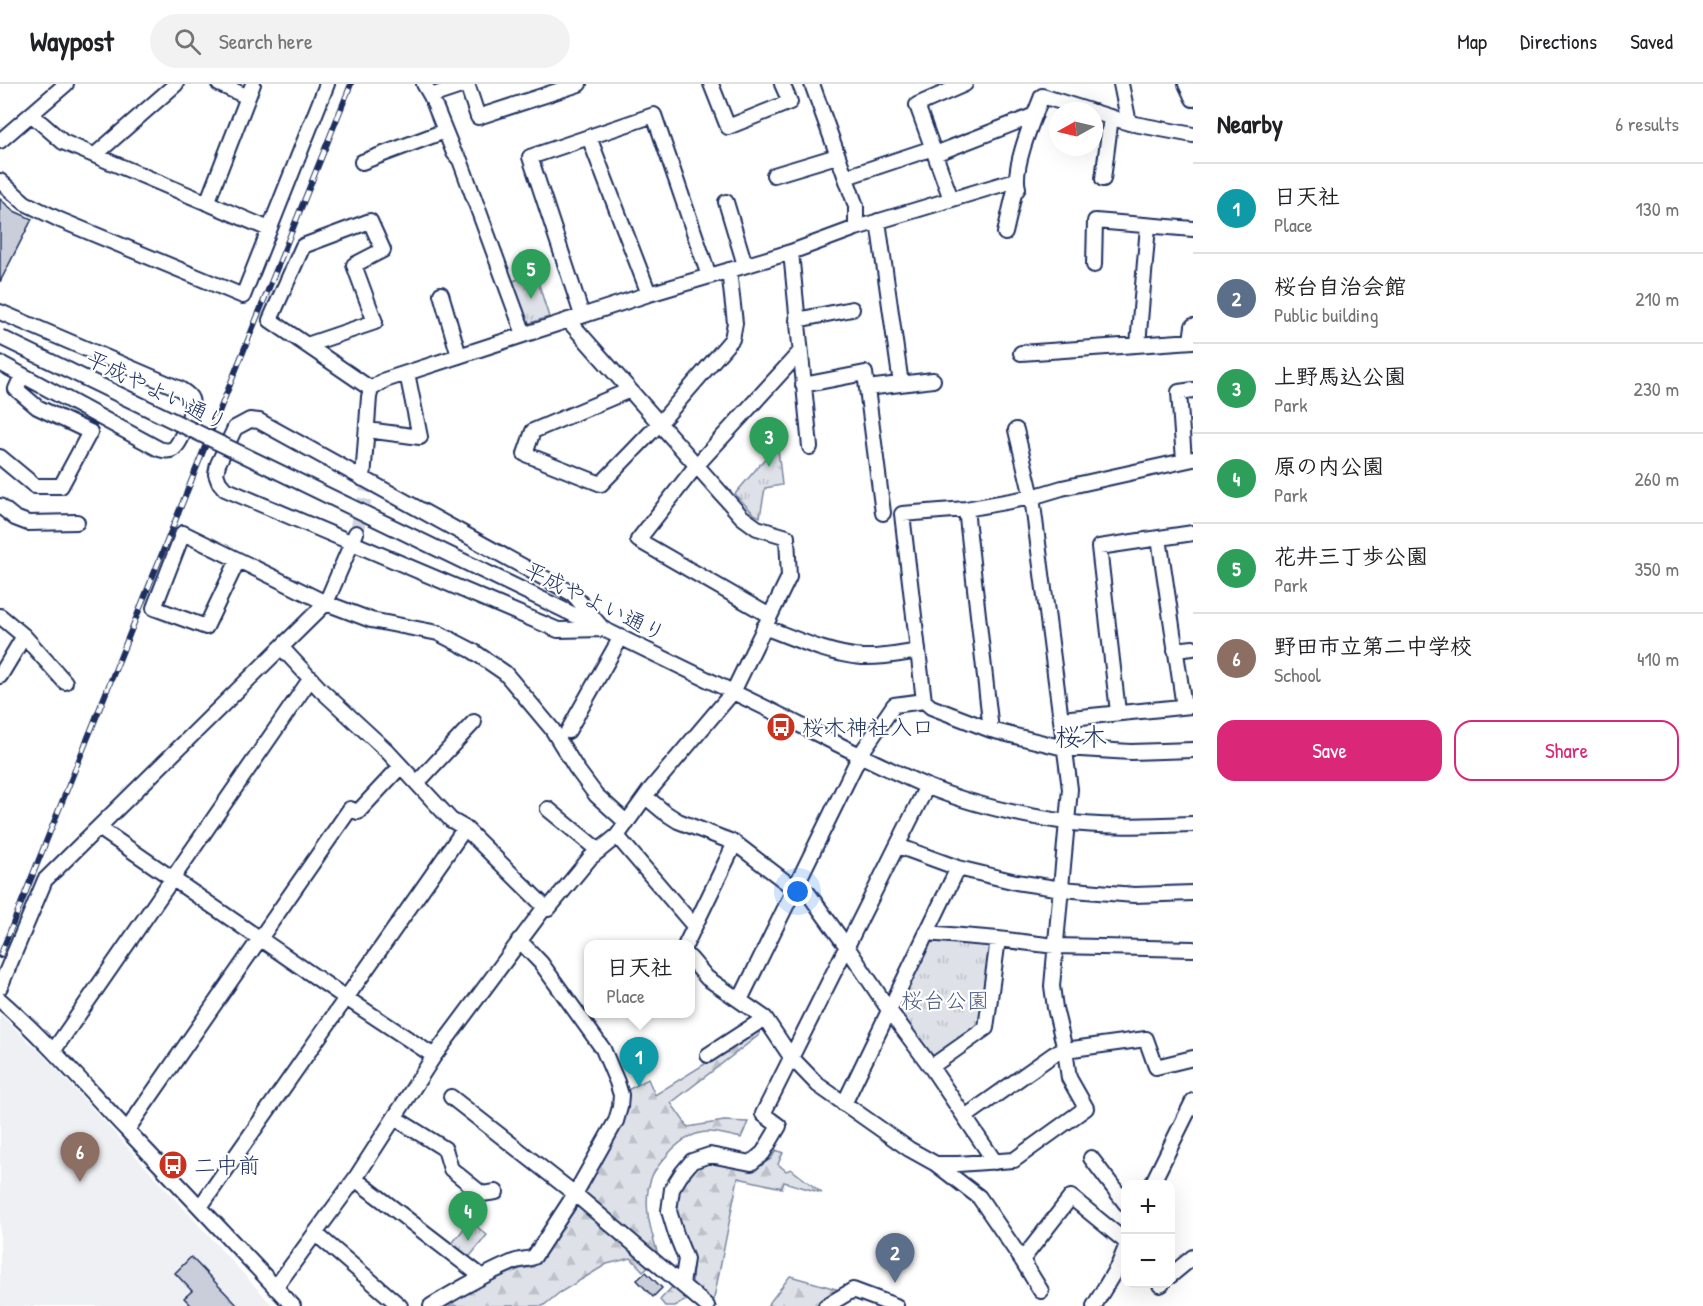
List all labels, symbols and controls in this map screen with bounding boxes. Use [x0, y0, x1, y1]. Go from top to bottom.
search box [150, 14, 570, 68]
text: Waypost [30, 22, 114, 60]
icon: search [171, 25, 204, 58]
text: Search here [219, 26, 313, 56]
text: Map [1457, 27, 1487, 56]
text: Directions [1520, 27, 1597, 56]
text: Saved [1630, 27, 1673, 56]
north arrow [1049, 102, 1103, 156]
text: Nearby [1217, 106, 1283, 141]
text: 6 results [1615, 110, 1679, 137]
text: 日天社 [1274, 181, 1340, 211]
text: 1 [1233, 195, 1240, 222]
text: 130 m [1636, 195, 1679, 222]
text: Place [1274, 211, 1313, 238]
pin: 5 [512, 250, 550, 299]
text: 桜台自治会館 [1274, 271, 1406, 301]
text: 2 [1232, 285, 1241, 312]
text: 210 m [1635, 285, 1679, 312]
text: Public building [1274, 301, 1378, 328]
street label: 平成やよい通り [81, 343, 233, 437]
text: 上野馬込公園 [1274, 361, 1406, 391]
text: 3 [1232, 375, 1241, 402]
text: 230 m [1634, 375, 1679, 402]
text: Park [1274, 391, 1307, 418]
pin: 3 [750, 418, 788, 467]
text: 原の内公園 [1274, 451, 1384, 481]
text: 4 [1233, 465, 1240, 492]
text: 260 m [1635, 465, 1679, 492]
text: Park [1274, 481, 1307, 508]
text: 花井三丁歩公園 [1274, 541, 1428, 571]
street label: 平成やよい通り [519, 554, 671, 648]
text: 5 [1232, 555, 1241, 582]
text: 350 m [1634, 555, 1679, 582]
text: Park [1274, 571, 1307, 598]
text: 野田市立第二中学校 [1274, 631, 1472, 661]
text: 6 [1233, 645, 1240, 672]
text: 410 m [1637, 645, 1679, 672]
text: School [1274, 661, 1321, 688]
bus stop icon: 桜木神社入口 [765, 711, 797, 743]
place label: 桜木神社入口 [802, 712, 934, 742]
district label: 桜木 [1055, 719, 1107, 754]
button: Save [1217, 720, 1442, 781]
button: Share [1454, 720, 1679, 781]
your location [783, 877, 812, 906]
popup [584, 940, 695, 1018]
text: 日天社 [606, 952, 673, 982]
text: Place [606, 982, 645, 1009]
park label: 桜台公園 [901, 985, 989, 1015]
pin: 1 [620, 1038, 658, 1087]
pin: 6 [60, 1132, 100, 1182]
bus stop icon: 二中前 [157, 1149, 189, 1181]
place label: 二中前 [194, 1150, 260, 1180]
map controls [1121, 1180, 1175, 1288]
button: + [1121, 1180, 1175, 1234]
pin: 4 [448, 1192, 488, 1241]
pin: 2 [876, 1234, 914, 1283]
button: − [1121, 1234, 1175, 1288]

